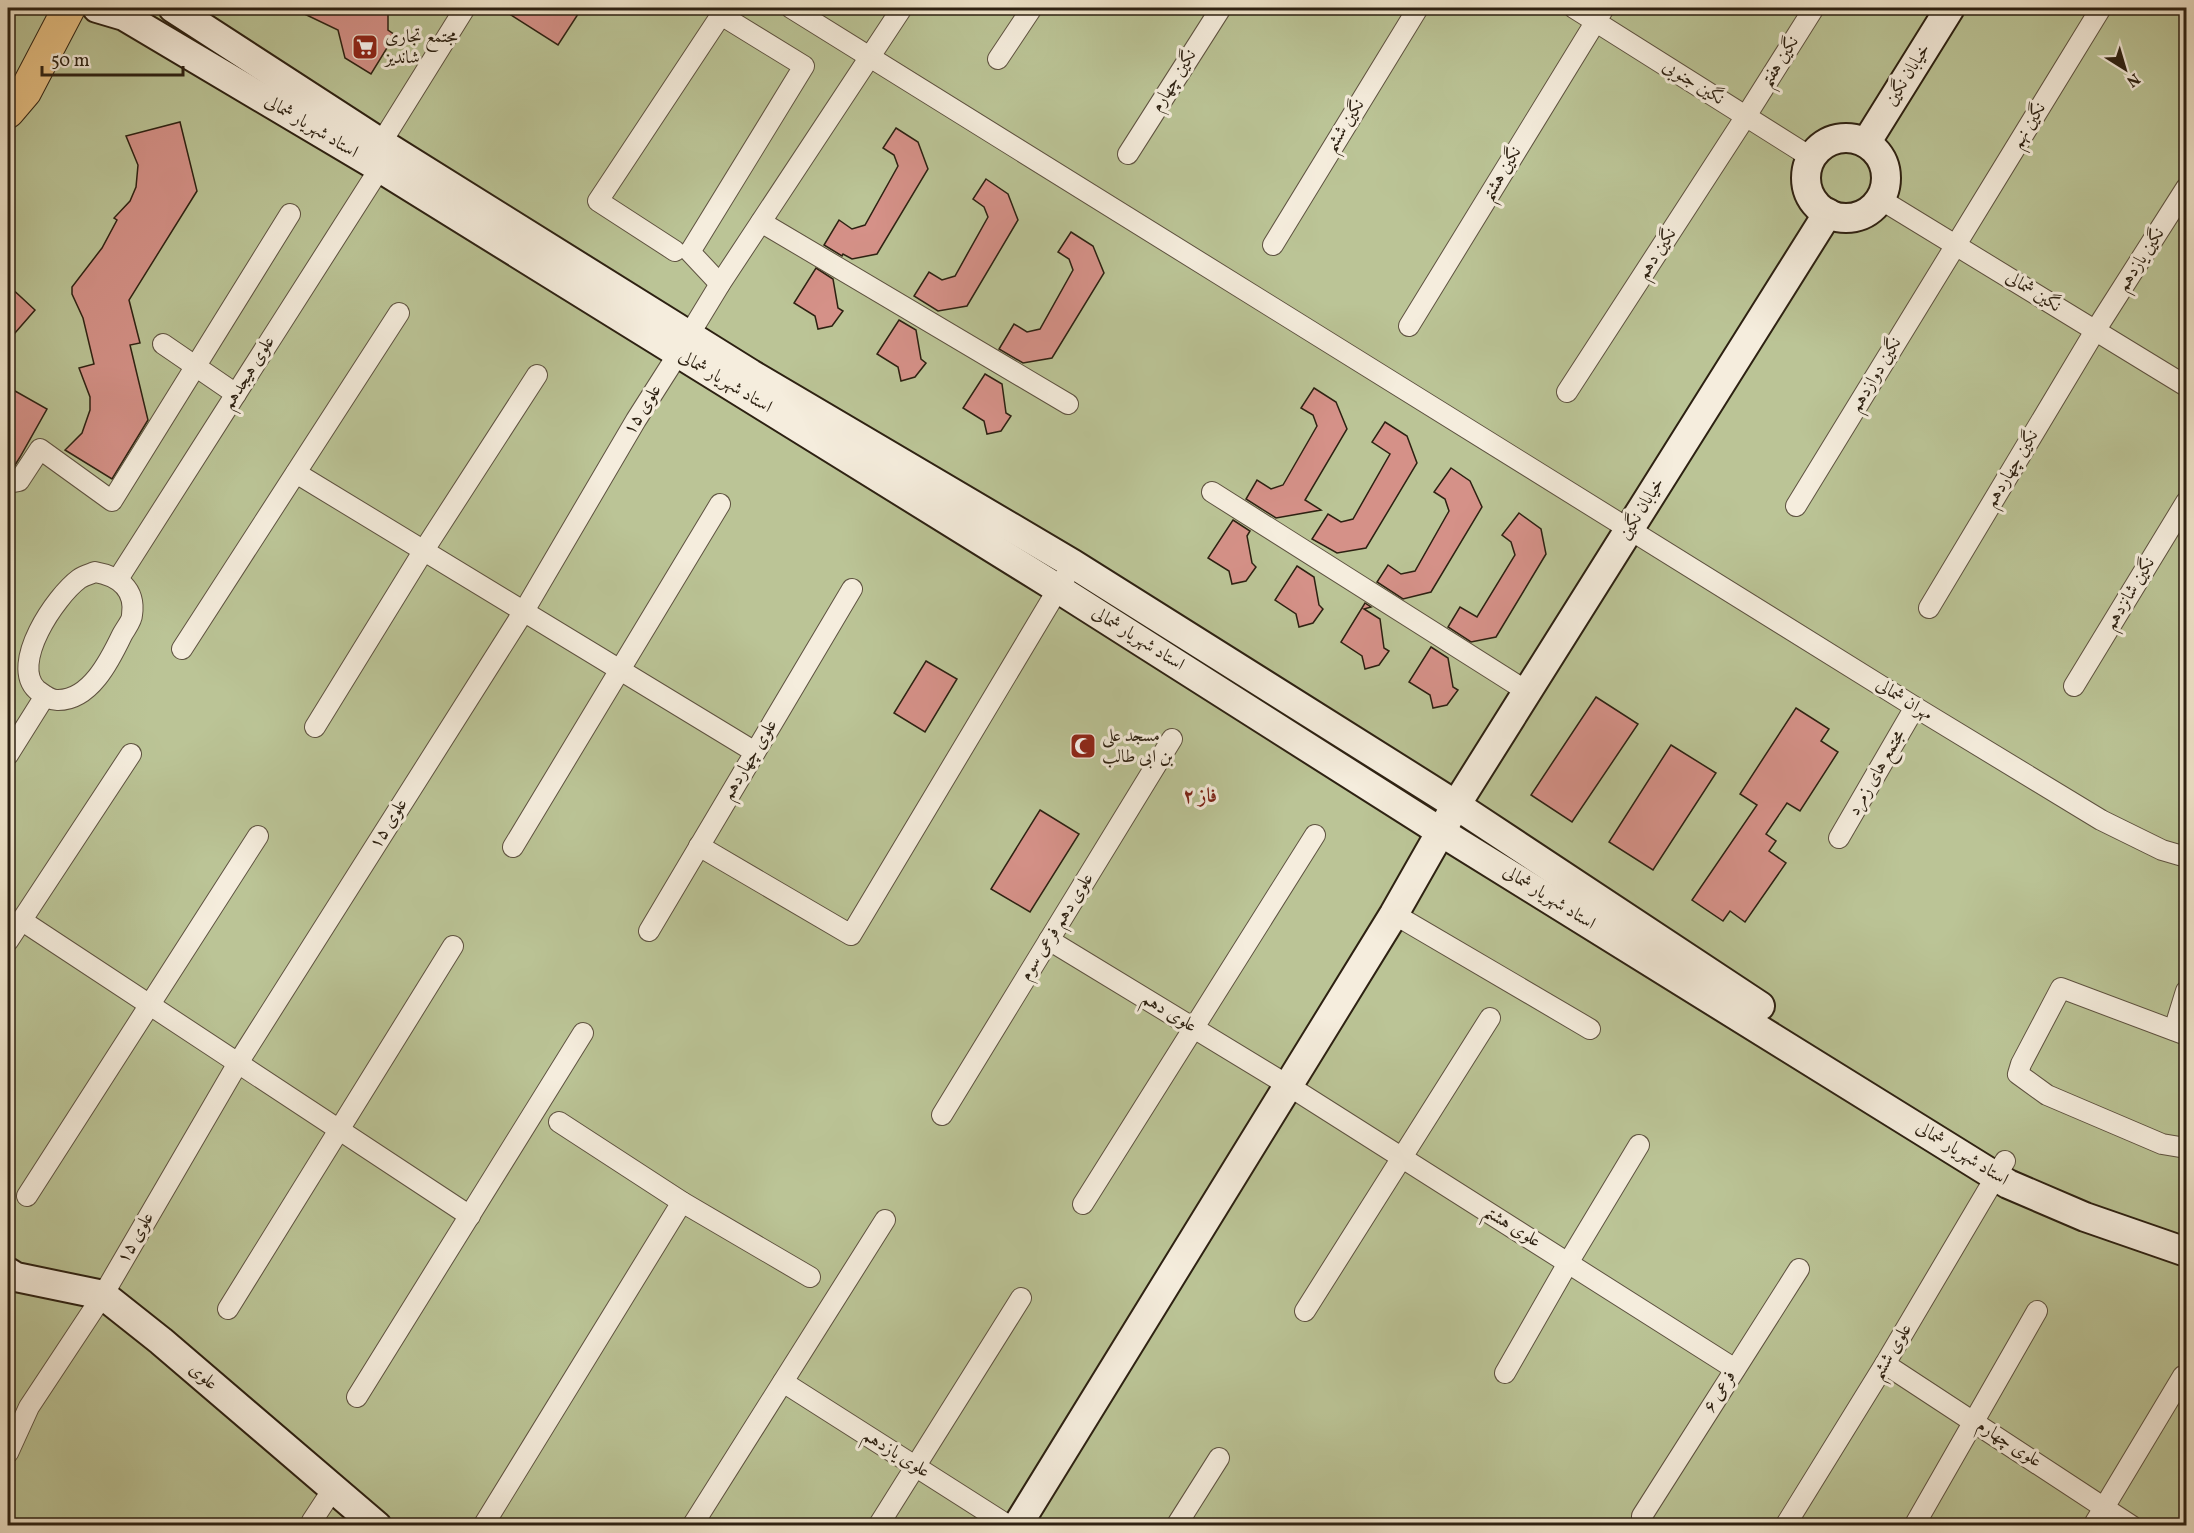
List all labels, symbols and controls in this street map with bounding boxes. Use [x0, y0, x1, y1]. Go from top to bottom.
place label: مجتمع تجاری شاندیز [383, 25, 458, 71]
street label: نگین هفتم [1754, 31, 1809, 95]
supermarket icon: مجتمع تجاری شاندیز [350, 32, 380, 62]
street label: خیابان نگین [1878, 38, 1937, 111]
scale bar [42, 39, 183, 77]
north arrow [2095, 39, 2155, 99]
street label: نگین چهارم [1144, 44, 1205, 118]
text: 50 m [51, 49, 90, 74]
street label: نگین جنوبی [1657, 53, 1729, 112]
text: N [2121, 67, 2144, 92]
street label: استاد شهریار شمالی [260, 89, 363, 165]
street label: نگین ششم [1318, 94, 1375, 160]
street label: نگین نهم [2004, 98, 2055, 156]
street label: نگین هشتم [1475, 141, 1532, 208]
street label: نگین دهم [1630, 223, 1686, 286]
street label: نگین یازدهم [2110, 223, 2174, 298]
street label: نگین شمالی [2001, 264, 2066, 319]
street label: علوی هیجدهم [216, 331, 284, 416]
street label: نگین دوازدهم [1843, 332, 1911, 419]
street label: استاد شهریار شمالی [674, 344, 777, 420]
street label: علوی ۱۵ [618, 380, 668, 440]
street label: نگین چهاردهم [1978, 425, 2048, 514]
street label: خیابان نگین [1612, 472, 1671, 545]
street label: نگین شانزدهم [2098, 552, 2164, 637]
street label: استاد شهریار شمالی [1087, 601, 1189, 678]
street label: مهران شمالی [1871, 673, 1938, 727]
street label: علوی چهاردهم [716, 715, 787, 807]
place label: مسجد علی بن ابی طالب [1102, 724, 1174, 770]
street label: مجتمع های زمرد [1842, 725, 1914, 822]
mosque icon: مسجد علی بن ابی طالب [1068, 731, 1098, 761]
district label: فاز ۲ [1183, 783, 1217, 811]
street label: علوی ۱۵ [364, 794, 414, 854]
street label: استاد شهریار شمالی [1498, 860, 1600, 937]
street label: علوی دهم فرعی سوم [1014, 868, 1103, 987]
street label: علوی دهم [1135, 987, 1201, 1042]
street label: استاد شهریار شمالی [1911, 1116, 2013, 1193]
street label: علوی هشتم [1476, 1200, 1545, 1258]
street label: علوی ۱۵ [111, 1208, 161, 1268]
street label: علوی ششم [1865, 1319, 1922, 1387]
street label: علوی [183, 1357, 223, 1397]
street label: فرعی ۶ [1697, 1366, 1743, 1418]
street label: علوی چهارم [1971, 1414, 2046, 1476]
street label: علوی یازدهم [856, 1424, 934, 1487]

